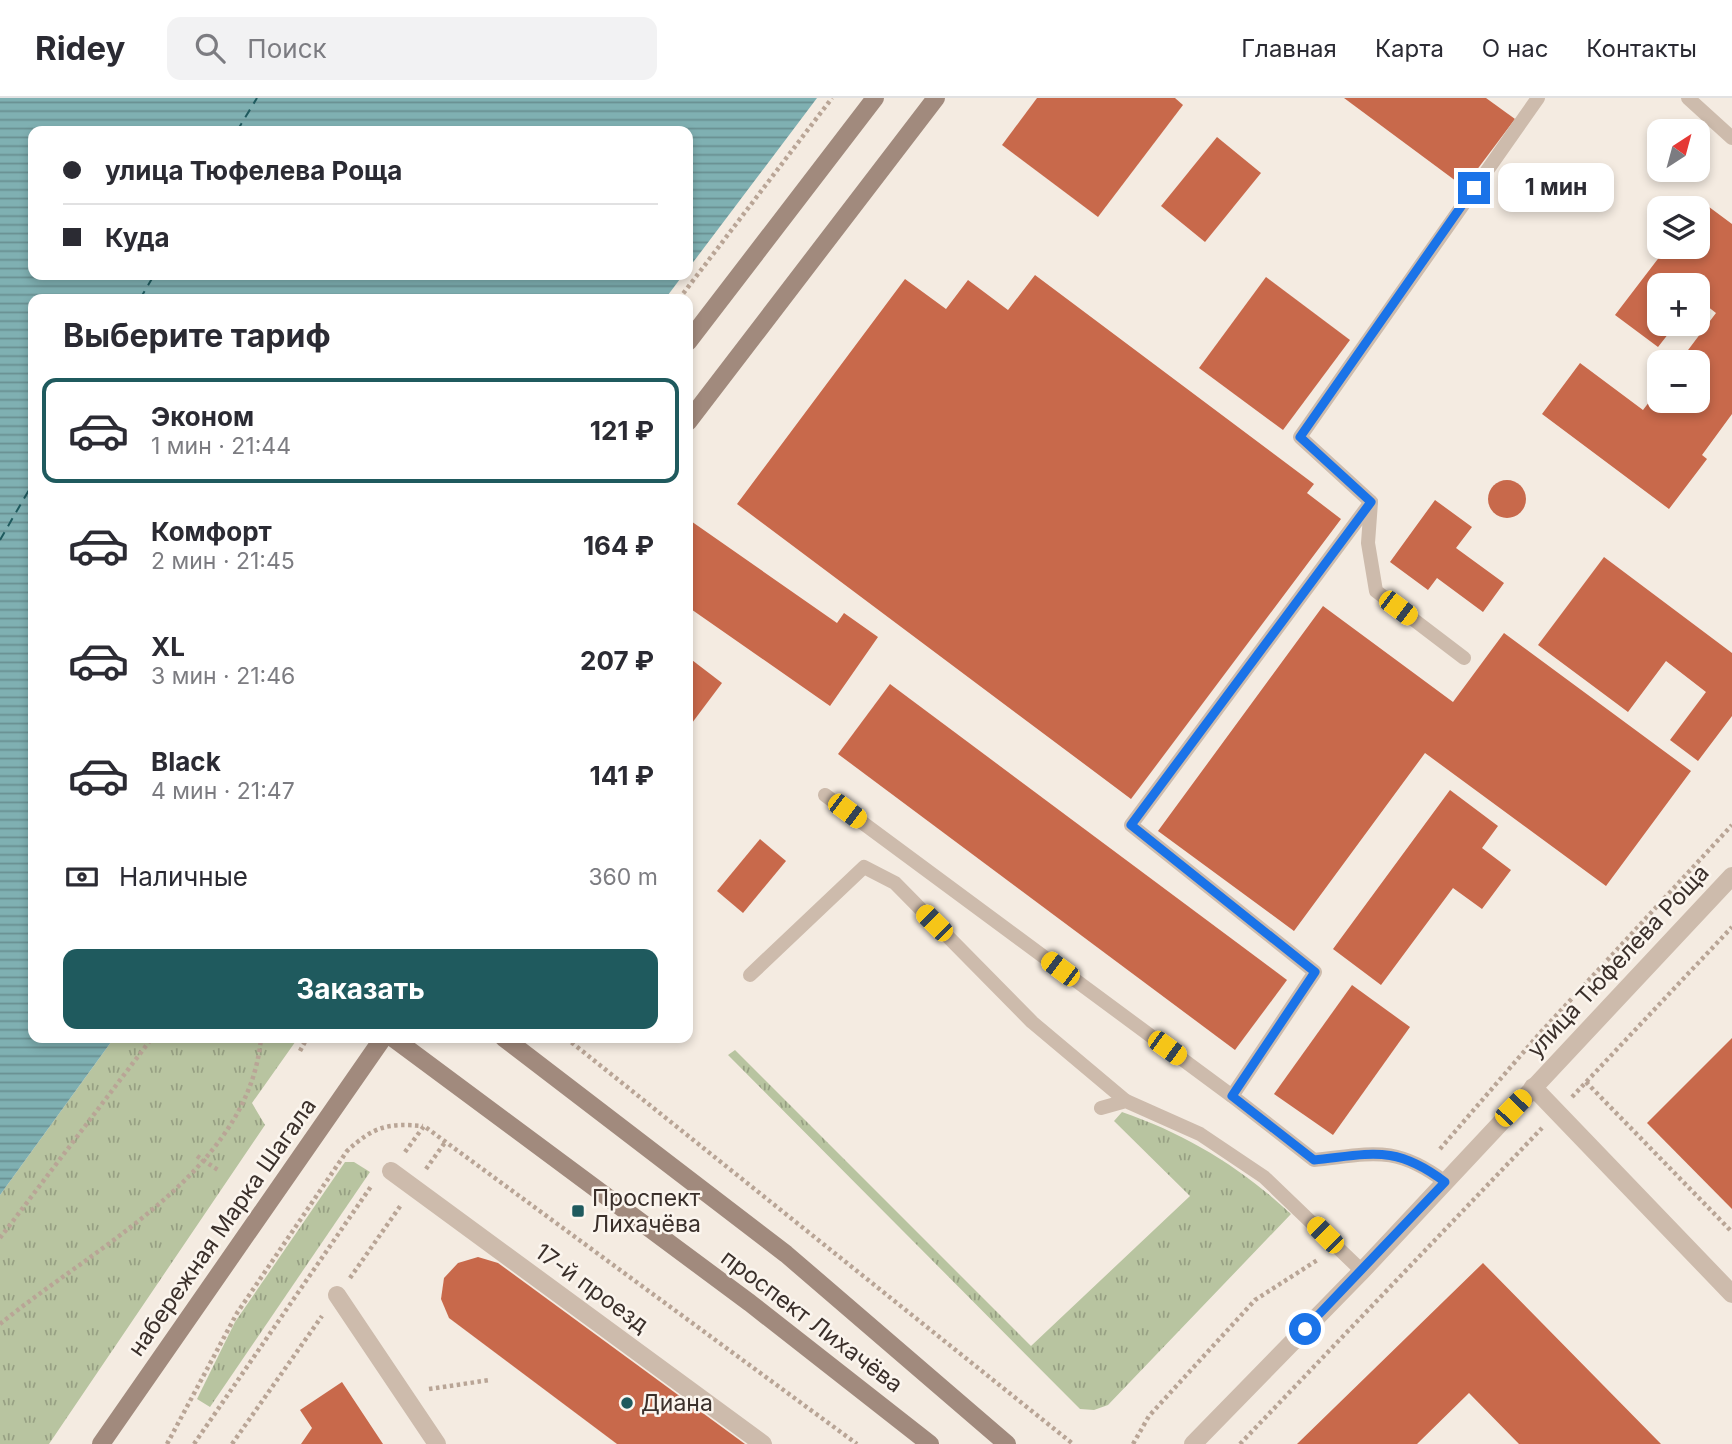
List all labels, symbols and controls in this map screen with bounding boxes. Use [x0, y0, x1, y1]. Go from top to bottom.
search box [167, 17, 657, 80]
text: Ridey [35, 28, 125, 68]
icon: search [191, 29, 229, 67]
text: Поиск [247, 33, 327, 64]
text: Главная [1241, 34, 1337, 63]
text: Карта [1375, 34, 1444, 63]
text: О нас [1482, 34, 1548, 63]
text: Контакты [1586, 34, 1697, 63]
north arrow [1647, 119, 1710, 182]
map controls [1647, 119, 1710, 413]
text: улица Тюфелева Роща [105, 155, 402, 186]
callout: 1 мин [1498, 164, 1614, 212]
route end [1458, 172, 1490, 204]
text: 1 мин [1525, 173, 1587, 201]
button: layers [1647, 196, 1710, 259]
text: Куда [105, 222, 170, 253]
button: + [1647, 273, 1710, 336]
text: Выберите тариф [63, 316, 331, 355]
button: − [1647, 350, 1710, 413]
icon: car [67, 399, 130, 462]
text: Эконом [151, 401, 254, 432]
text: 121 ₽ [590, 415, 654, 446]
text: 1 мин · 21:44 [151, 432, 291, 460]
icon: car [67, 514, 130, 577]
text: Комфорт [151, 516, 272, 547]
text: 164 ₽ [583, 530, 654, 561]
text: 2 мин · 21:45 [151, 547, 295, 575]
car [1375, 587, 1422, 629]
icon: car [67, 629, 130, 692]
text: XL [151, 631, 185, 662]
text: 207 ₽ [580, 645, 654, 676]
text: 3 мин · 21:46 [151, 662, 295, 690]
icon: car [67, 744, 130, 807]
text: Black [151, 746, 221, 777]
text: 141 ₽ [590, 760, 654, 791]
text: 4 мин · 21:47 [151, 777, 295, 805]
car [824, 790, 871, 832]
icon: cash [63, 858, 101, 896]
street label: улица Тюфелева Роща [1521, 859, 1715, 1063]
text: Наличные [119, 861, 248, 892]
text: 360 m [588, 863, 658, 891]
car [912, 901, 957, 945]
car [1037, 948, 1084, 990]
button: Заказать [63, 949, 658, 1029]
car [1144, 1027, 1191, 1069]
car [1491, 1086, 1536, 1130]
street label: набережная Марка Шагала [122, 1093, 322, 1361]
place label: Проспект Лихачёва [592, 1184, 701, 1238]
marker: Проспект Лихачёва [570, 1203, 586, 1219]
car [1303, 1213, 1348, 1257]
street label: 17-й проезд [530, 1237, 654, 1339]
street label: проспект Лихачёва [716, 1244, 908, 1398]
route start [1289, 1313, 1321, 1345]
place label: Диана [641, 1389, 713, 1417]
marker: Диана [619, 1395, 635, 1411]

